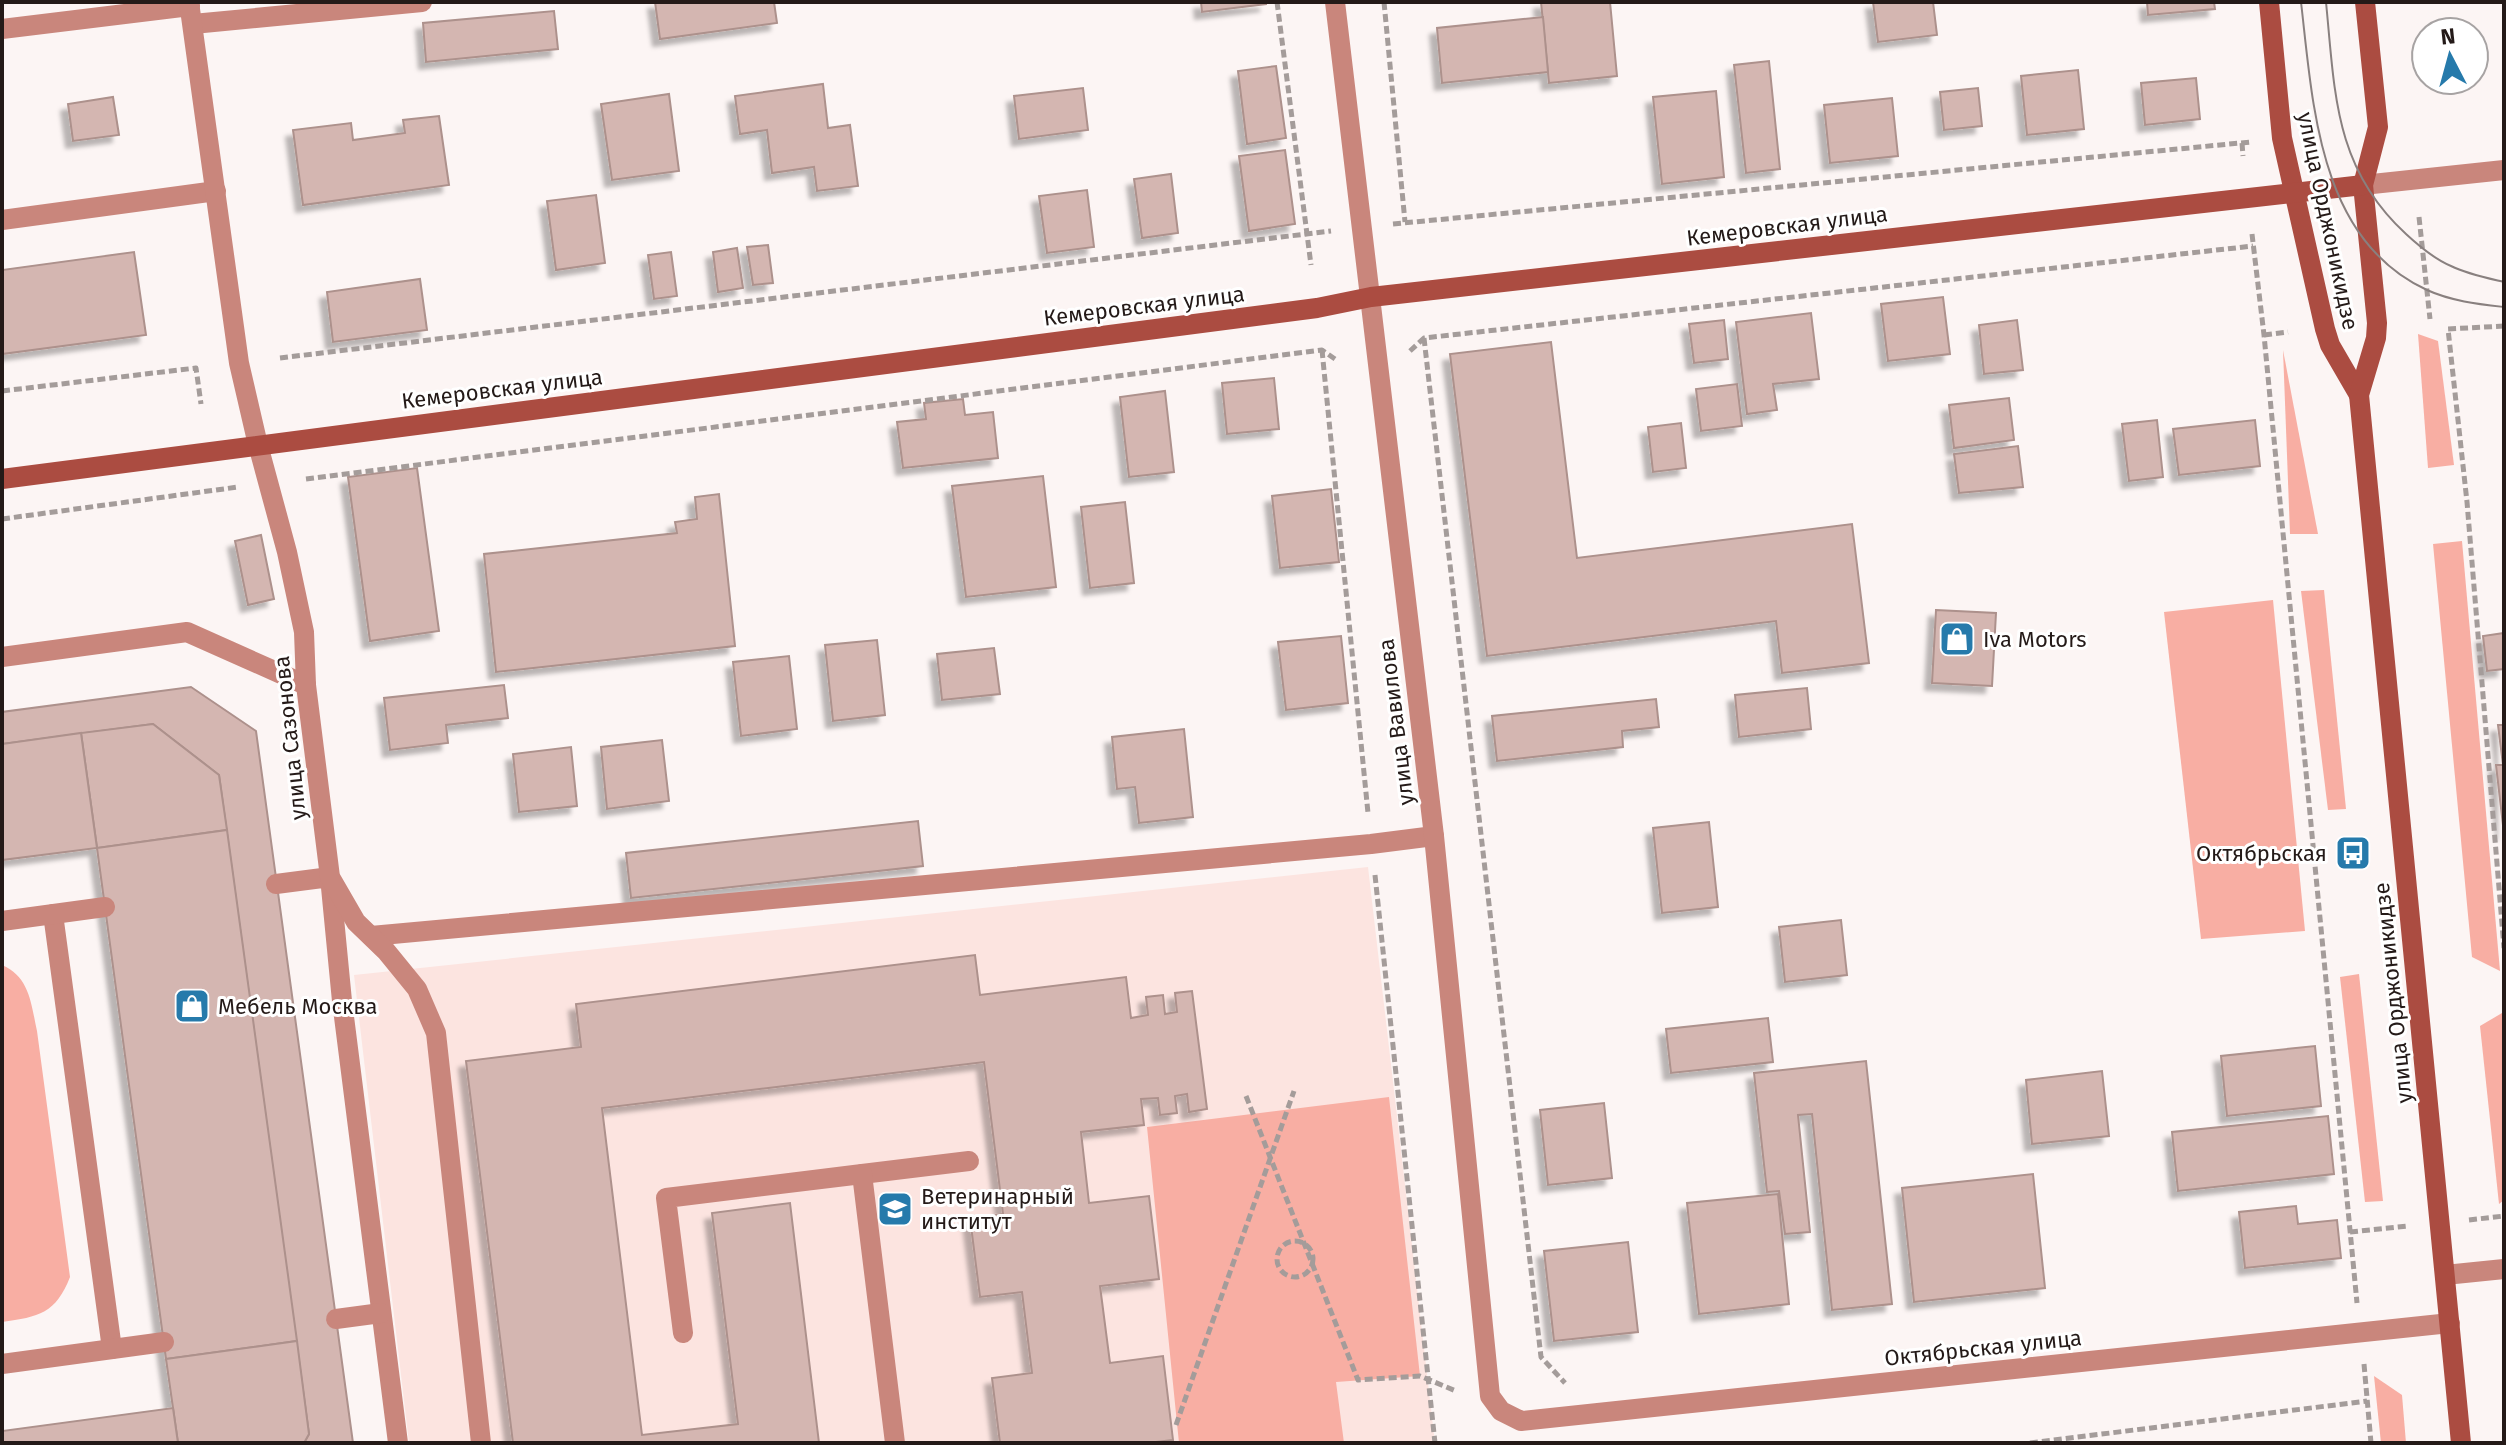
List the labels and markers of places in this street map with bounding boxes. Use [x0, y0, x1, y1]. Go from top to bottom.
shop icon: Iva Motors [1938, 620, 1976, 658]
place label: Iva Motors [1983, 626, 2087, 653]
bus stop icon: Октябрьская [2334, 834, 2372, 872]
place label: Октябрьская [2196, 840, 2327, 867]
shop icon: Мебель Москва [173, 987, 211, 1025]
place label: Мебель Москва [218, 993, 378, 1020]
place label: Ветеринарный институт [921, 1183, 1074, 1235]
school or university icon: Ветеринарный институт [876, 1190, 914, 1228]

